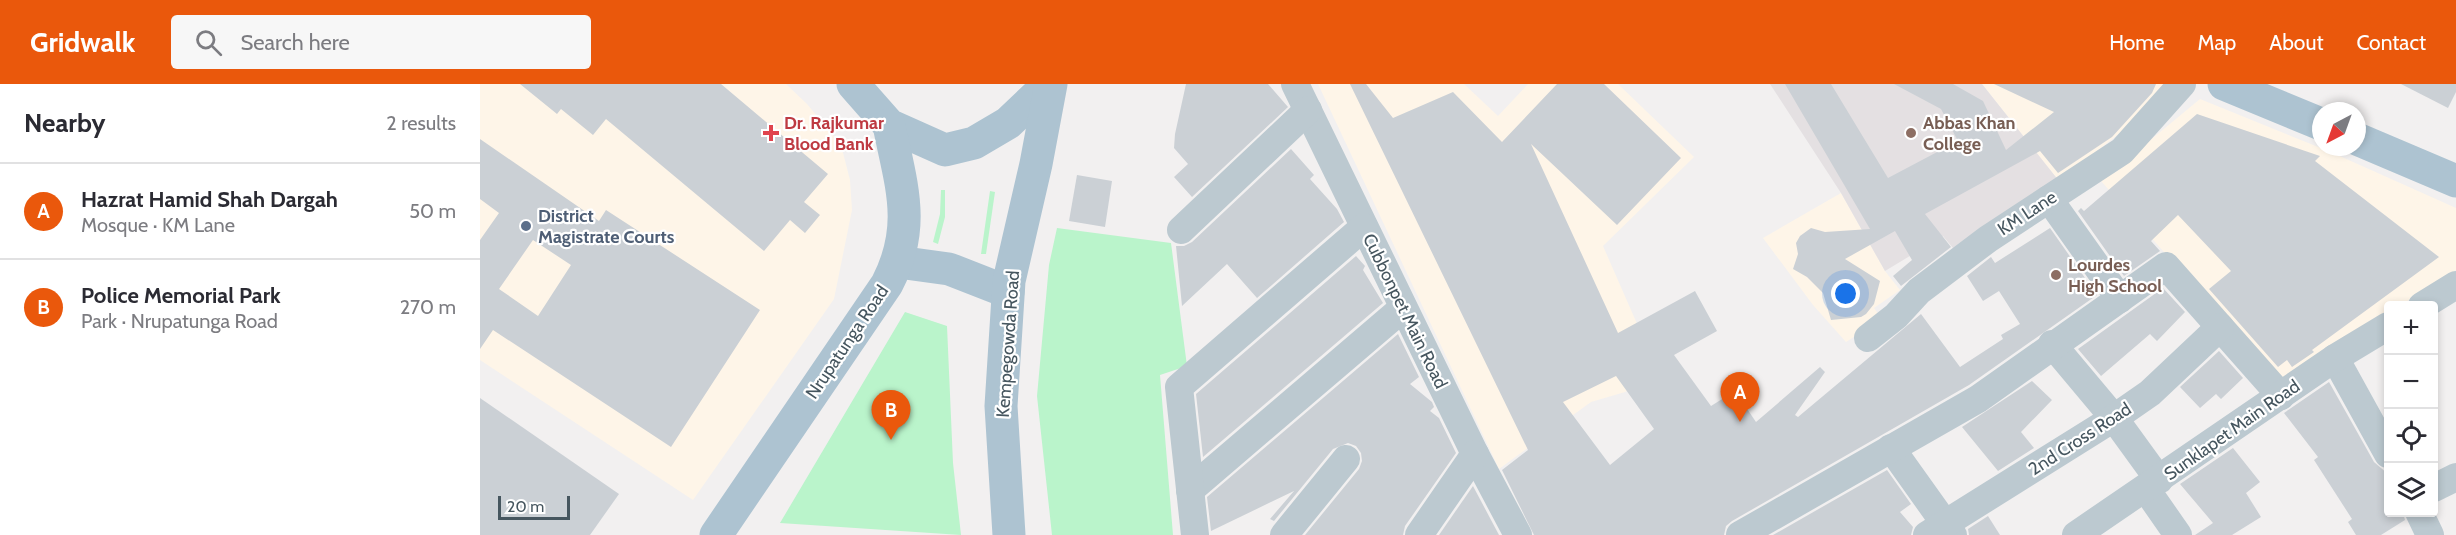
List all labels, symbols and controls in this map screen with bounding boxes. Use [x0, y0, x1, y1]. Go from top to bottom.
search box [171, 15, 591, 69]
text: Gridwalk [30, 25, 135, 59]
icon: search [192, 26, 225, 59]
text: Search here [240, 29, 350, 56]
text: Home [2109, 30, 2165, 55]
text: Map [2198, 30, 2236, 55]
text: About [2269, 30, 2323, 55]
text: Contact [2356, 30, 2426, 55]
north arrow [2312, 102, 2366, 156]
text: Nearby [24, 107, 105, 139]
text: 2 results [386, 111, 456, 135]
place label: Dr. Rajkumar Blood Bank [784, 112, 884, 155]
place label: Abbas Khan College [1923, 112, 2016, 155]
marker: Dr. Rajkumar Blood Bank [762, 124, 780, 142]
marker: Abbas Khan College [1904, 126, 1918, 140]
text: Hazrat Hamid Shah Dargah [81, 186, 338, 213]
street label: KM Lane [1993, 186, 2061, 240]
text: A [37, 199, 50, 223]
text: 50 m [409, 199, 456, 223]
place label: District Magistrate Courts [538, 205, 675, 248]
text: Mosque · KM Lane [81, 213, 235, 237]
marker: District Magistrate Courts [519, 219, 533, 233]
street label: Cubbonpet Main Road [1358, 230, 1452, 392]
place label: Lourdes High School [2068, 254, 2162, 297]
marker: Lourdes High School [2049, 268, 2063, 282]
street label: Kempegowda Road [992, 270, 1024, 418]
your location [1831, 279, 1860, 308]
street label: Nrupatunga Road [801, 281, 893, 403]
text: Police Memorial Park [81, 282, 281, 309]
text: B [37, 295, 50, 319]
text: 270 m [400, 295, 456, 319]
map controls [2384, 301, 2438, 517]
button: + [2384, 301, 2438, 355]
text: Park · Nrupatunga Road [81, 309, 278, 333]
button: − [2384, 355, 2438, 409]
pin: A [1720, 372, 1760, 422]
street label: Sunklapet Main Road [2160, 375, 2304, 485]
pin: B [872, 390, 910, 440]
street label: 2nd Cross Road [2025, 398, 2135, 480]
button: locate [2384, 409, 2438, 463]
button: layers [2384, 463, 2438, 517]
scale bar [498, 493, 570, 520]
text: 20 m [507, 497, 544, 516]

